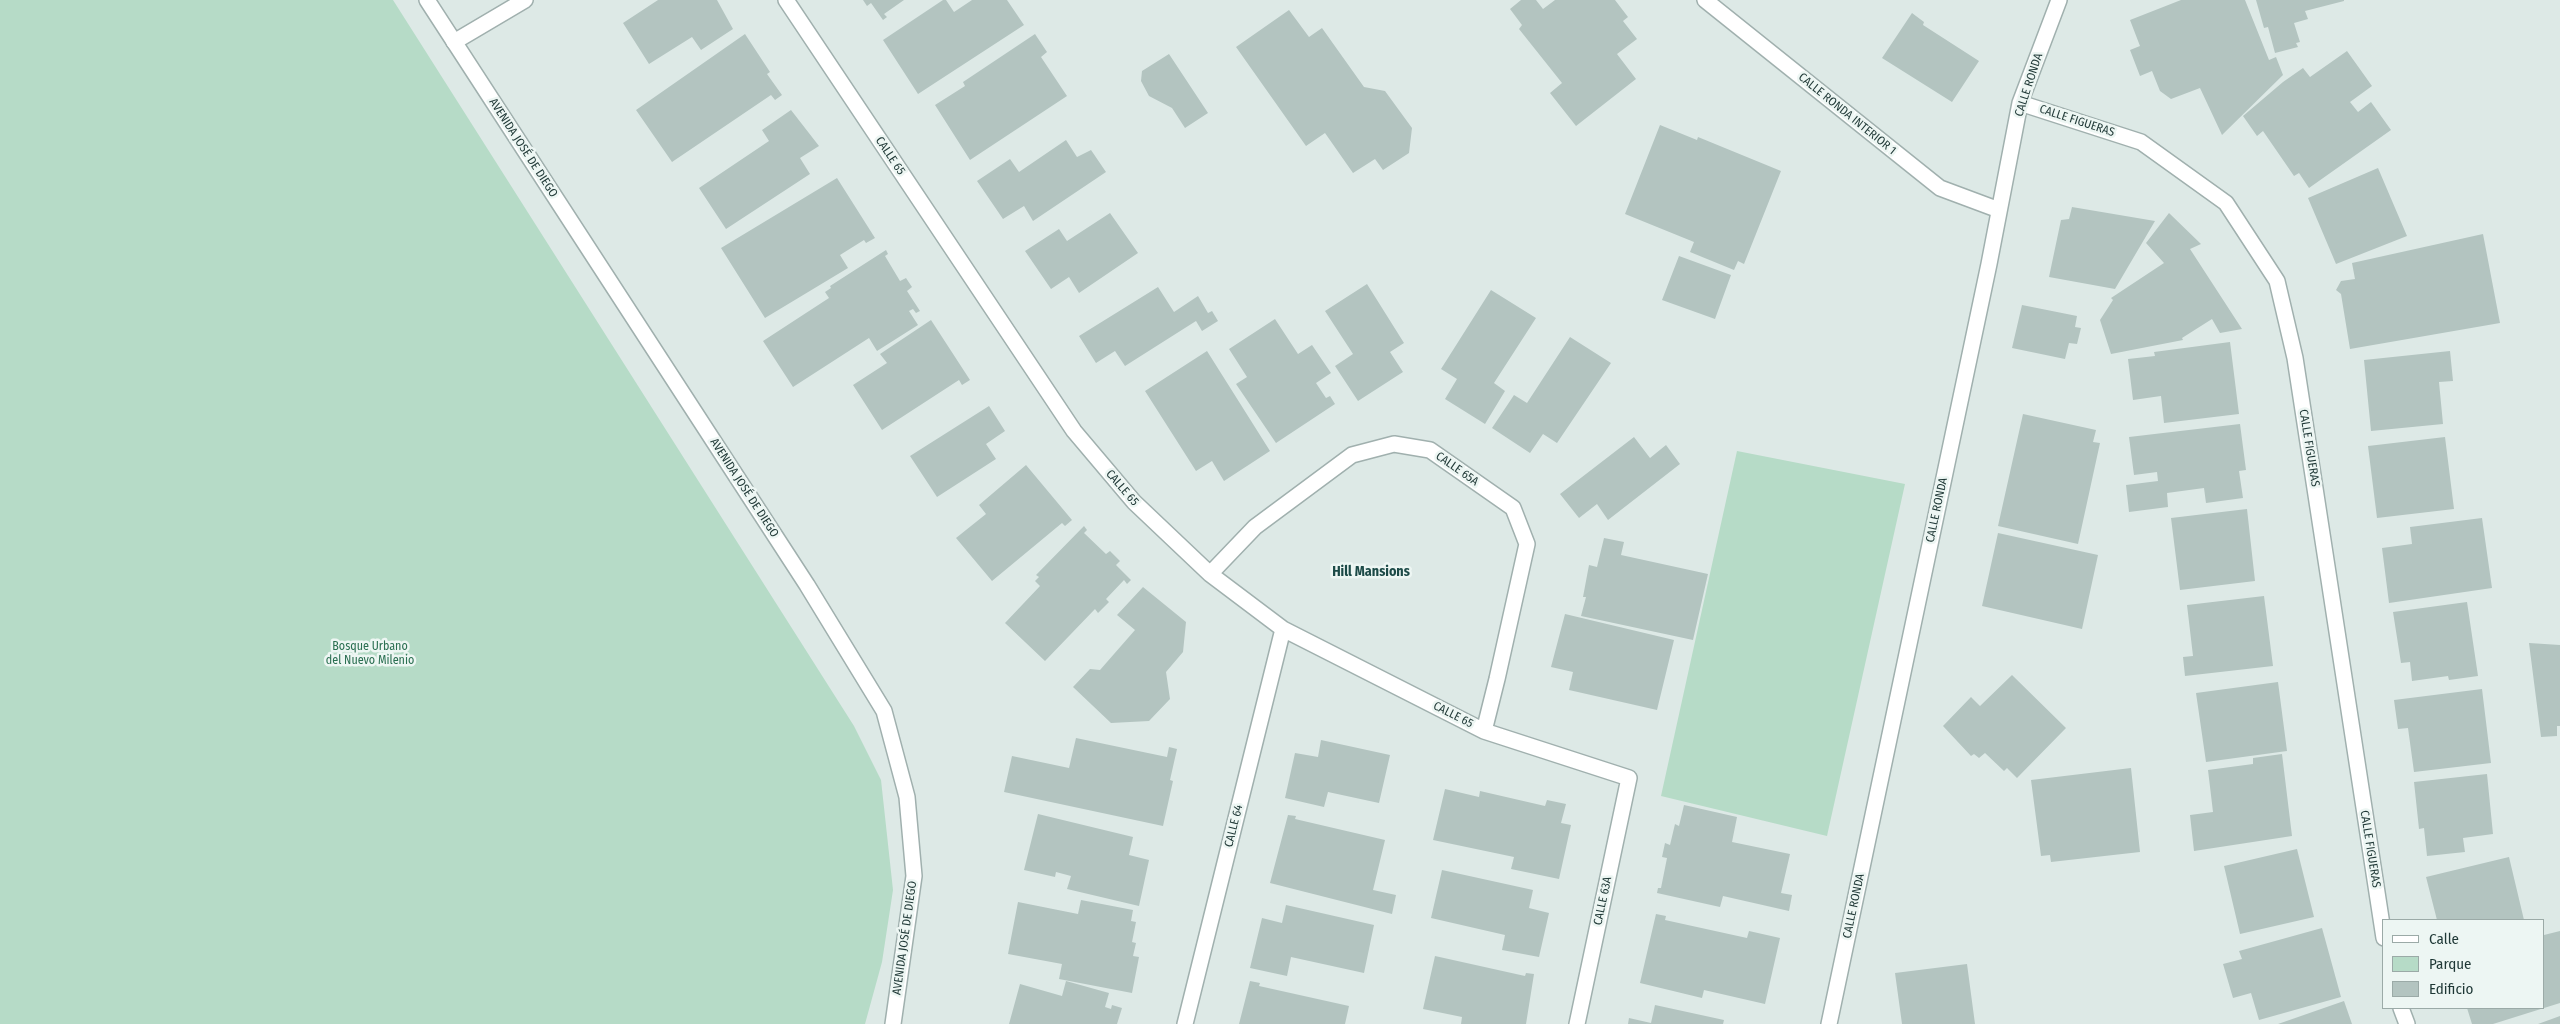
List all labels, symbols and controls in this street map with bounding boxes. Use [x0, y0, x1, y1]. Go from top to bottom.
street label: CALLE RONDA [2012, 51, 2046, 119]
street label: CALLE RONDA INTERIOR 1 [1795, 70, 1899, 158]
street label: AVENIDA JOSÉ DE DIEGO [486, 96, 560, 200]
street label: CALLE FIGUERAS [2038, 102, 2116, 140]
street label: CALLE 65 [872, 134, 908, 178]
street label: CALLE FIGUERAS [2296, 408, 2322, 488]
street label: AVENIDA JOSÉ DE DIEGO [707, 436, 781, 540]
street label: CALLE 65A [1433, 449, 1481, 489]
street label: CALLE 65 [1102, 467, 1142, 509]
street label: CALLE RONDA [1923, 476, 1951, 544]
district label: Hill Mansions [1332, 564, 1410, 580]
park label: Bosque Urbano del Nuevo Milenio [326, 640, 414, 668]
street label: CALLE 65 [1431, 699, 1475, 731]
street label: CALLE 64 [1222, 803, 1246, 849]
street label: CALLE FIGUERAS [2357, 809, 2383, 889]
street label: CALLE RONDA [1840, 872, 1868, 940]
street label: CALLE 63A [1591, 876, 1615, 926]
street label: AVENIDA JOSÉ DE DIEGO [890, 880, 920, 996]
legend [2382, 919, 2545, 1009]
text: Calle [2429, 930, 2459, 948]
text: Parque [2429, 955, 2472, 973]
text: Edificio [2429, 980, 2474, 998]

